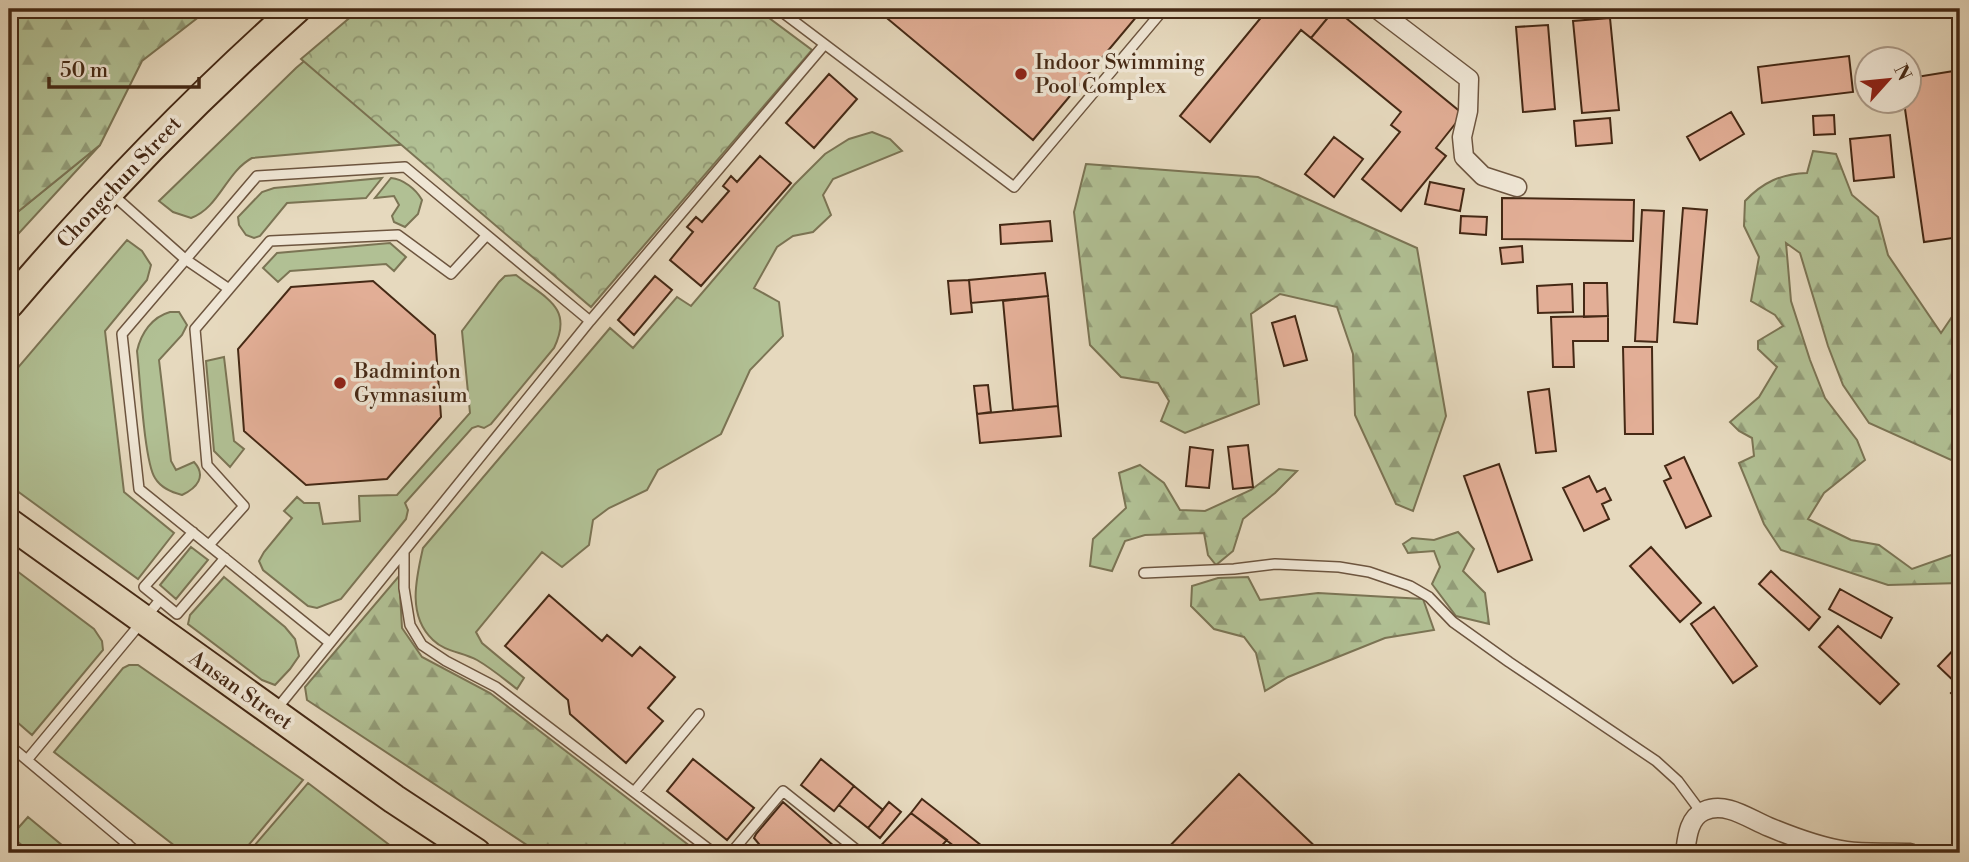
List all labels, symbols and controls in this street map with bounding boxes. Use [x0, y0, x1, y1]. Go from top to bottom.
scale bar [49, 46, 200, 90]
north arrow [1854, 46, 1924, 116]
place label: Indoor Swimming Pool Complex [1035, 50, 1205, 100]
text: 50 m [60, 58, 108, 84]
text: N [1888, 61, 1916, 85]
marker: Indoor Swimming Pool Complex [1013, 66, 1029, 82]
street label: Chongchun Street [52, 111, 188, 254]
place label: Badminton Gymnasium [353, 359, 468, 409]
marker: Badminton Gymnasium [332, 375, 348, 391]
street label: Ansan Street [183, 645, 298, 736]

